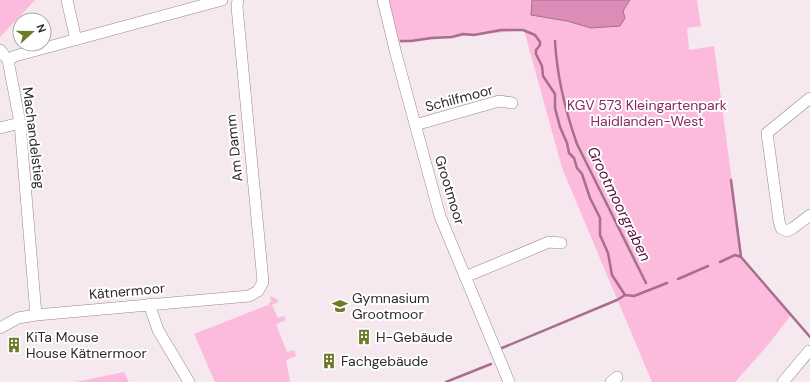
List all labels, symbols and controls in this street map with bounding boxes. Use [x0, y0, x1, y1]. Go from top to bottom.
north arrow [12, 12, 52, 52]
text: N [33, 22, 49, 35]
street label: Schilfmoor [423, 80, 495, 116]
street label: Machandelstieg [19, 86, 49, 190]
park label: KGV 573 Kleingartenpark Haidlanden-West [567, 96, 727, 130]
street label: Am Damm [222, 113, 246, 183]
water label: Grootmoorgraben [583, 143, 656, 265]
street label: Grootmoor [431, 153, 469, 227]
street label: Kätnermoor [88, 279, 166, 303]
place label: Gymnasium Grootmoor [352, 289, 429, 323]
school or university icon: Gymnasium Grootmoor [331, 297, 349, 315]
place label: KiTa Mouse House Kätnermoor [26, 328, 147, 362]
building icon: H-Gebäude [355, 328, 373, 346]
place label: H-Gebäude [376, 328, 453, 346]
building icon: KiTa Mouse House Kätnermoor [5, 336, 23, 354]
building icon: Fachgebäude [320, 352, 338, 370]
place label: Fachgebäude [341, 352, 428, 370]

